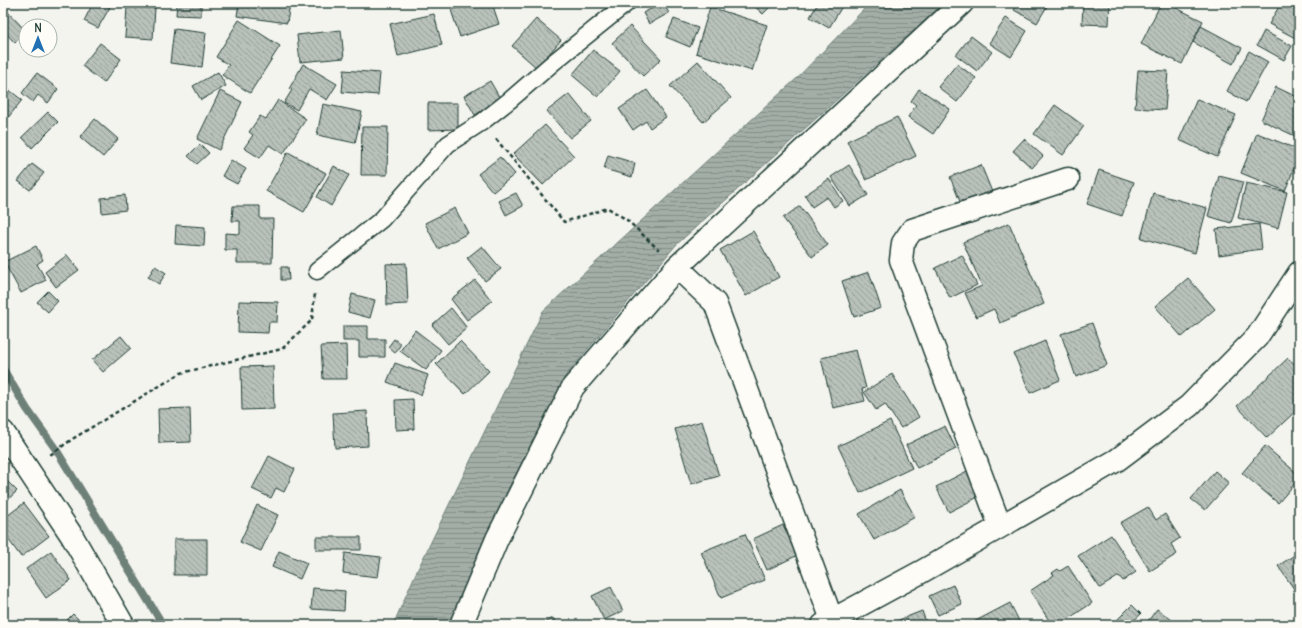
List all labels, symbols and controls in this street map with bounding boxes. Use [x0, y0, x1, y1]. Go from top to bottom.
north arrow [18, 18, 58, 58]
text: N [34, 21, 42, 35]

